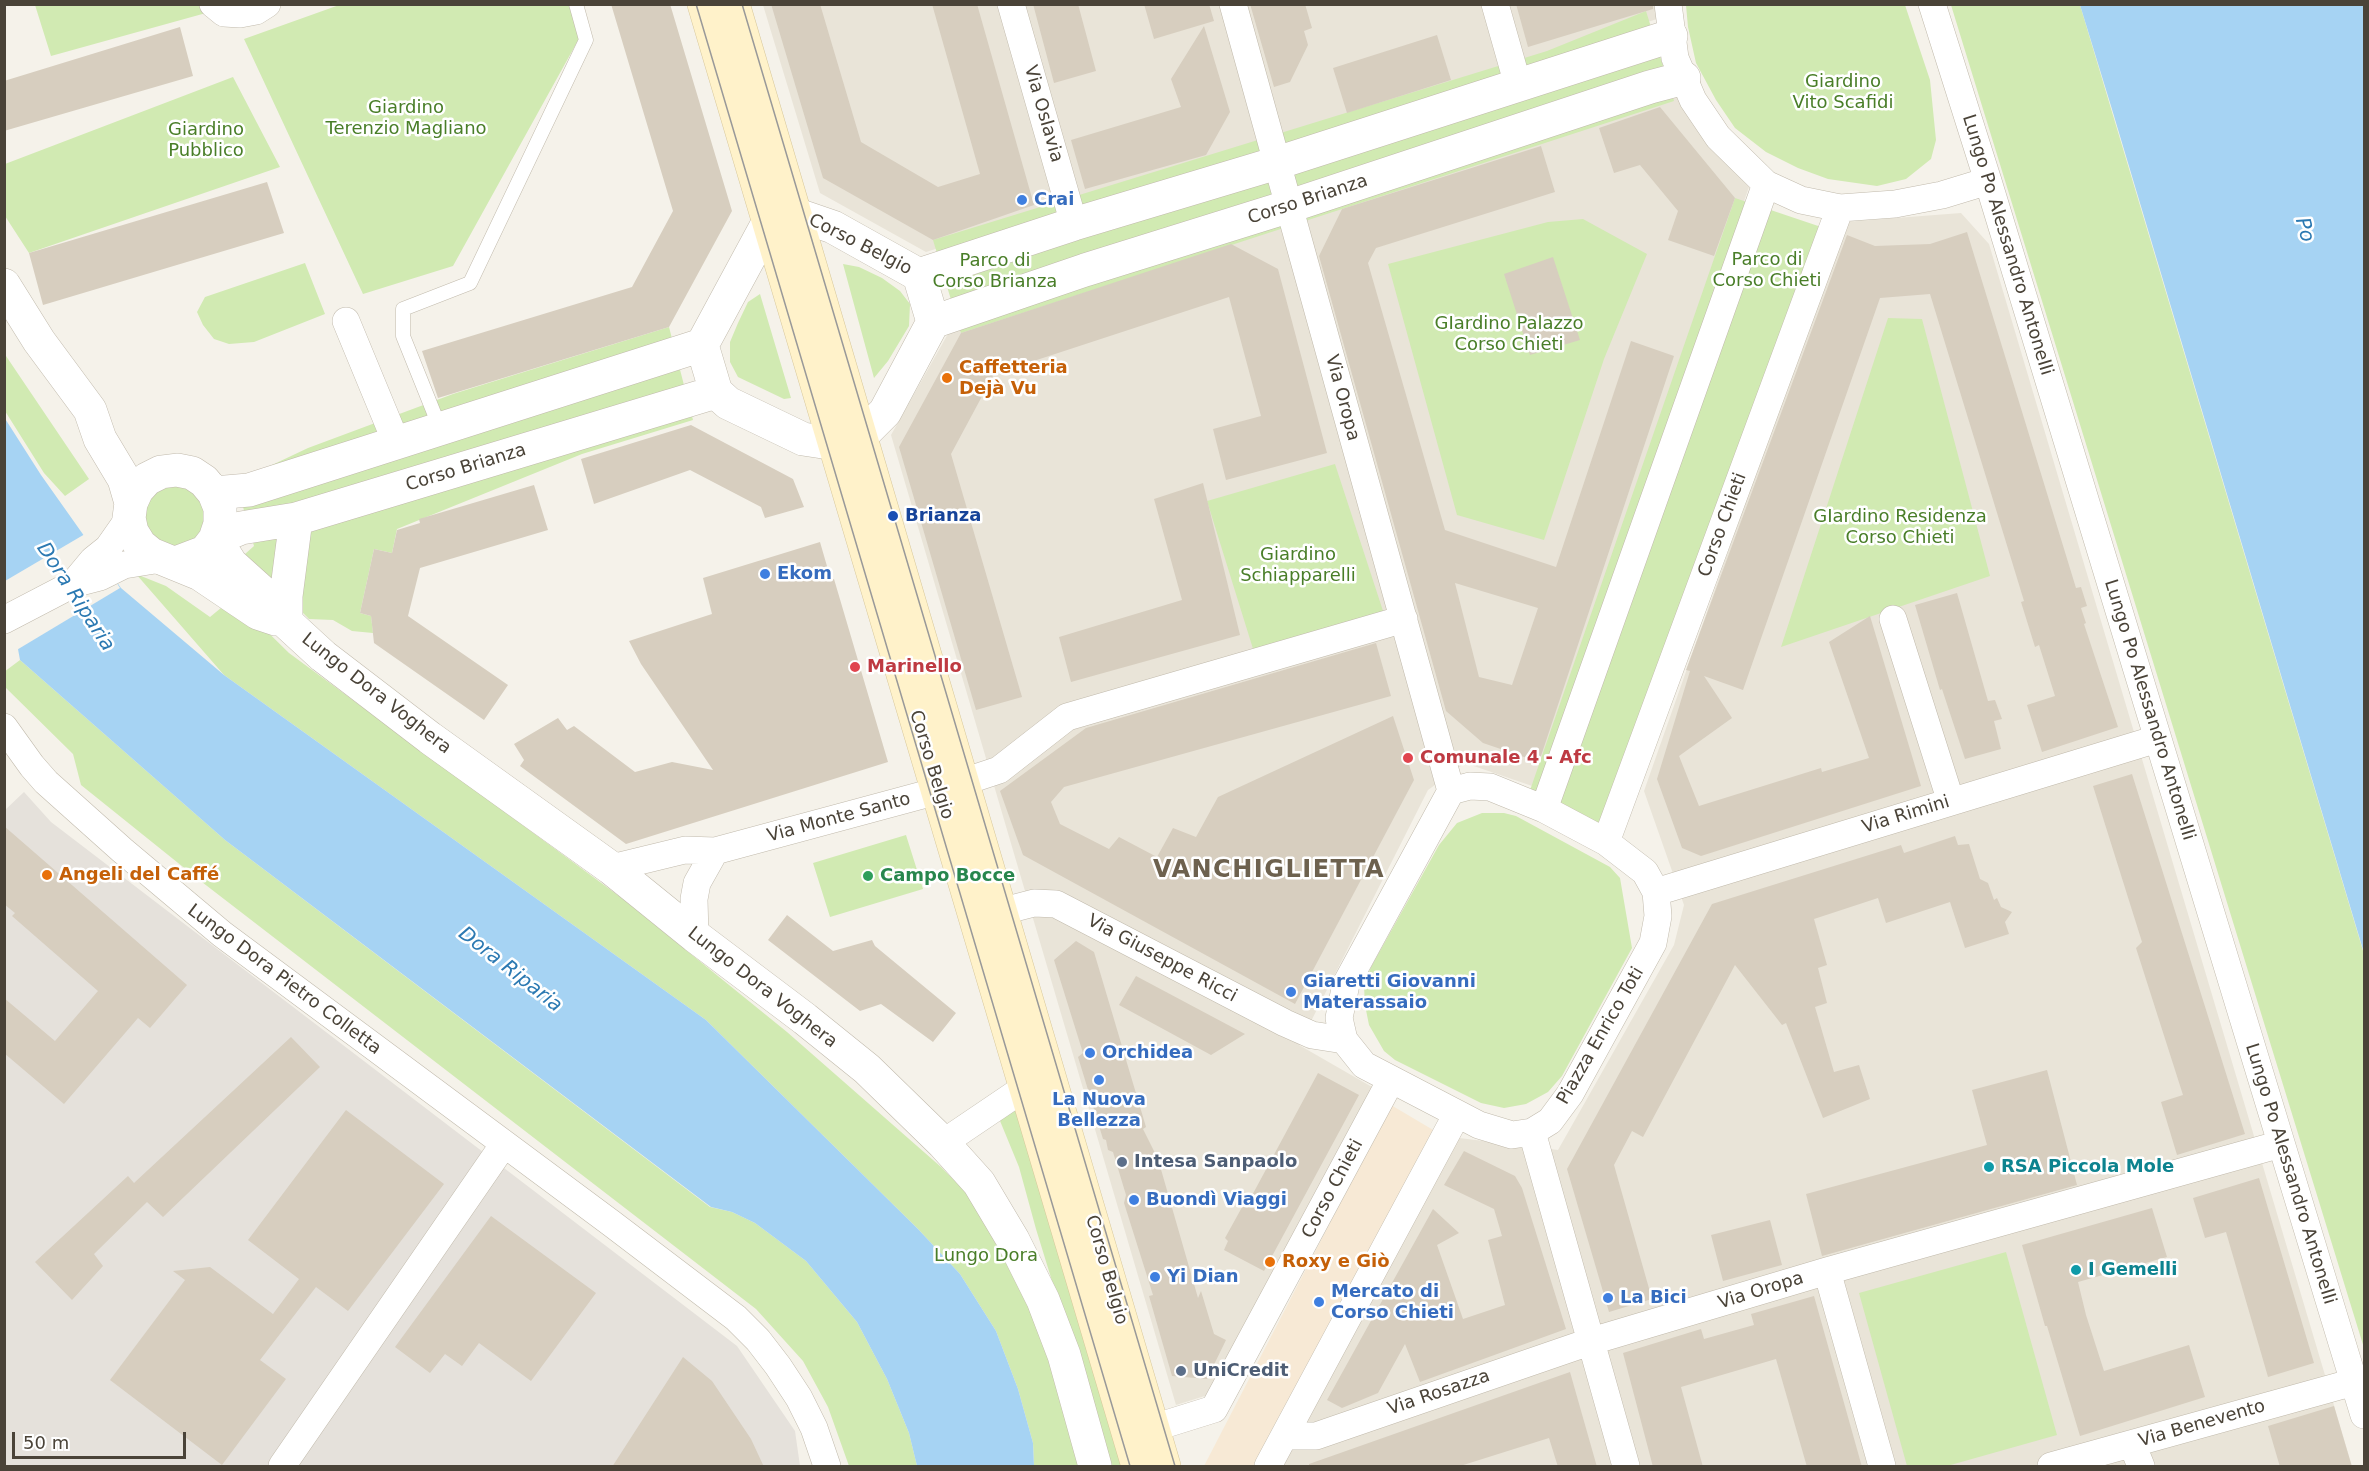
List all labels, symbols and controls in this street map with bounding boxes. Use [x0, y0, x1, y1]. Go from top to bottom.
street label: Via Oslavia [1019, 63, 1067, 165]
park label: Giardino Vito Scafidi [1793, 71, 1893, 113]
park label: Giardino Terenzio Magliano [325, 97, 487, 140]
street label: Lungo Po Alessandro Antonelli [1957, 112, 2057, 378]
park label: Giardino Pubblico [168, 119, 244, 162]
street label: Corso Brianza [1245, 170, 1371, 230]
place label: Crai [1034, 189, 1074, 211]
marker: Crai [1015, 193, 1029, 207]
street label: Corso Belgio [805, 210, 915, 280]
water label: Po [2289, 215, 2319, 245]
park label: Parco di Corso Chieti [1712, 249, 1822, 292]
park label: Parco di Corso Brianza [933, 250, 1057, 292]
park label: GIardino Palazzo Corso Chieti [1435, 313, 1583, 356]
street label: Via Oropa [1320, 353, 1364, 443]
place label: Caffetteria Dejà Vu [959, 357, 1068, 400]
marker: Caffetteria Dejà Vu [940, 371, 954, 385]
street label: Corso Brianza [403, 439, 529, 497]
street label: Corso Chieti [1694, 470, 1752, 580]
place label: Brianza [905, 505, 981, 527]
park label: GIardino Residenza Corso Chieti [1813, 506, 1987, 548]
marker: Brianza [886, 509, 900, 523]
water label: Dora Riparia [31, 538, 119, 656]
park label: Giardino Schiapparelli [1240, 544, 1356, 586]
place label: Ekom [777, 563, 832, 585]
marker: Ekom [758, 567, 772, 581]
street label: Lungo Po Alessandro Antonelli [2099, 577, 2199, 843]
street label: Lungo Dora Voghera [297, 629, 455, 759]
place label: Marinello [867, 656, 962, 678]
marker: Marinello [848, 660, 862, 674]
street label: Corso Belgio [904, 708, 958, 822]
place label: Comunale 4 - Afc [1420, 747, 1592, 769]
marker: Comunale 4 - Afc [1401, 751, 1415, 765]
street label: Via Monte Santo [765, 788, 913, 848]
street label: Via Rimini [1860, 791, 1952, 839]
district label: VANCHIGLIETTA [1153, 857, 1385, 885]
place label: Angeli del Caffé [59, 864, 219, 886]
place label: Campo Bocce [880, 865, 1015, 887]
marker: Angeli del Caffé [40, 868, 54, 882]
marker: Campo Bocce [861, 869, 875, 883]
street label: Lungo Dora Pietro Colletta [183, 900, 385, 1060]
street label: Via Giuseppe Ricci [1083, 910, 1241, 1008]
water label: Dora Riparia [453, 922, 567, 1018]
street label: Lungo Dora Voghera [683, 923, 841, 1053]
street label: Piazza Enrico Toti [1553, 964, 1649, 1108]
place label: Giaretti Giovanni Materassaio [1303, 971, 1476, 1014]
marker: Giaretti Giovanni Materassaio [1284, 985, 1298, 999]
street label: Lungo Po Alessandro Antonelli [2240, 1041, 2340, 1307]
place label: Orchidea [1102, 1042, 1193, 1064]
marker: Orchidea [1083, 1046, 1097, 1060]
marker: La Nuova Bellezza [1092, 1073, 1106, 1087]
place label: La Nuova Bellezza [1052, 1089, 1146, 1132]
street label: Corso Chieti [1298, 1136, 1368, 1242]
place label: Intesa Sanpaolo [1134, 1151, 1297, 1173]
marker: Intesa Sanpaolo [1115, 1155, 1129, 1169]
place label: RSA Piccola Mole [2001, 1156, 2174, 1178]
marker: RSA Piccola Mole [1982, 1160, 1996, 1174]
place label: Buondì Viaggi [1146, 1189, 1287, 1211]
marker: Buondì Viaggi [1127, 1193, 1141, 1207]
street label: Corso Belgio [1080, 1213, 1132, 1327]
park label: Lungo Dora [934, 1245, 1038, 1267]
place label: Roxy e Giò [1282, 1251, 1390, 1273]
marker: Roxy e Giò [1263, 1255, 1277, 1269]
place label: I Gemelli [2088, 1259, 2177, 1281]
marker: I Gemelli [2069, 1263, 2083, 1277]
place label: Yi Dian [1167, 1266, 1239, 1288]
street label: Via Oropa [1716, 1268, 1806, 1314]
marker: Yi Dian [1148, 1270, 1162, 1284]
place label: Mercato di Corso Chieti [1331, 1281, 1454, 1324]
place label: La Bici [1620, 1287, 1687, 1309]
marker: La Bici [1601, 1291, 1615, 1305]
marker: Mercato di Corso Chieti [1312, 1295, 1326, 1309]
place label: UniCredit [1193, 1360, 1289, 1382]
marker: UniCredit [1174, 1364, 1188, 1378]
street label: Via Rosazza [1385, 1365, 1493, 1421]
street label: Via Benevento [2136, 1396, 2268, 1452]
scale bar [15, 1420, 189, 1458]
text: 50 m [23, 1432, 69, 1453]

